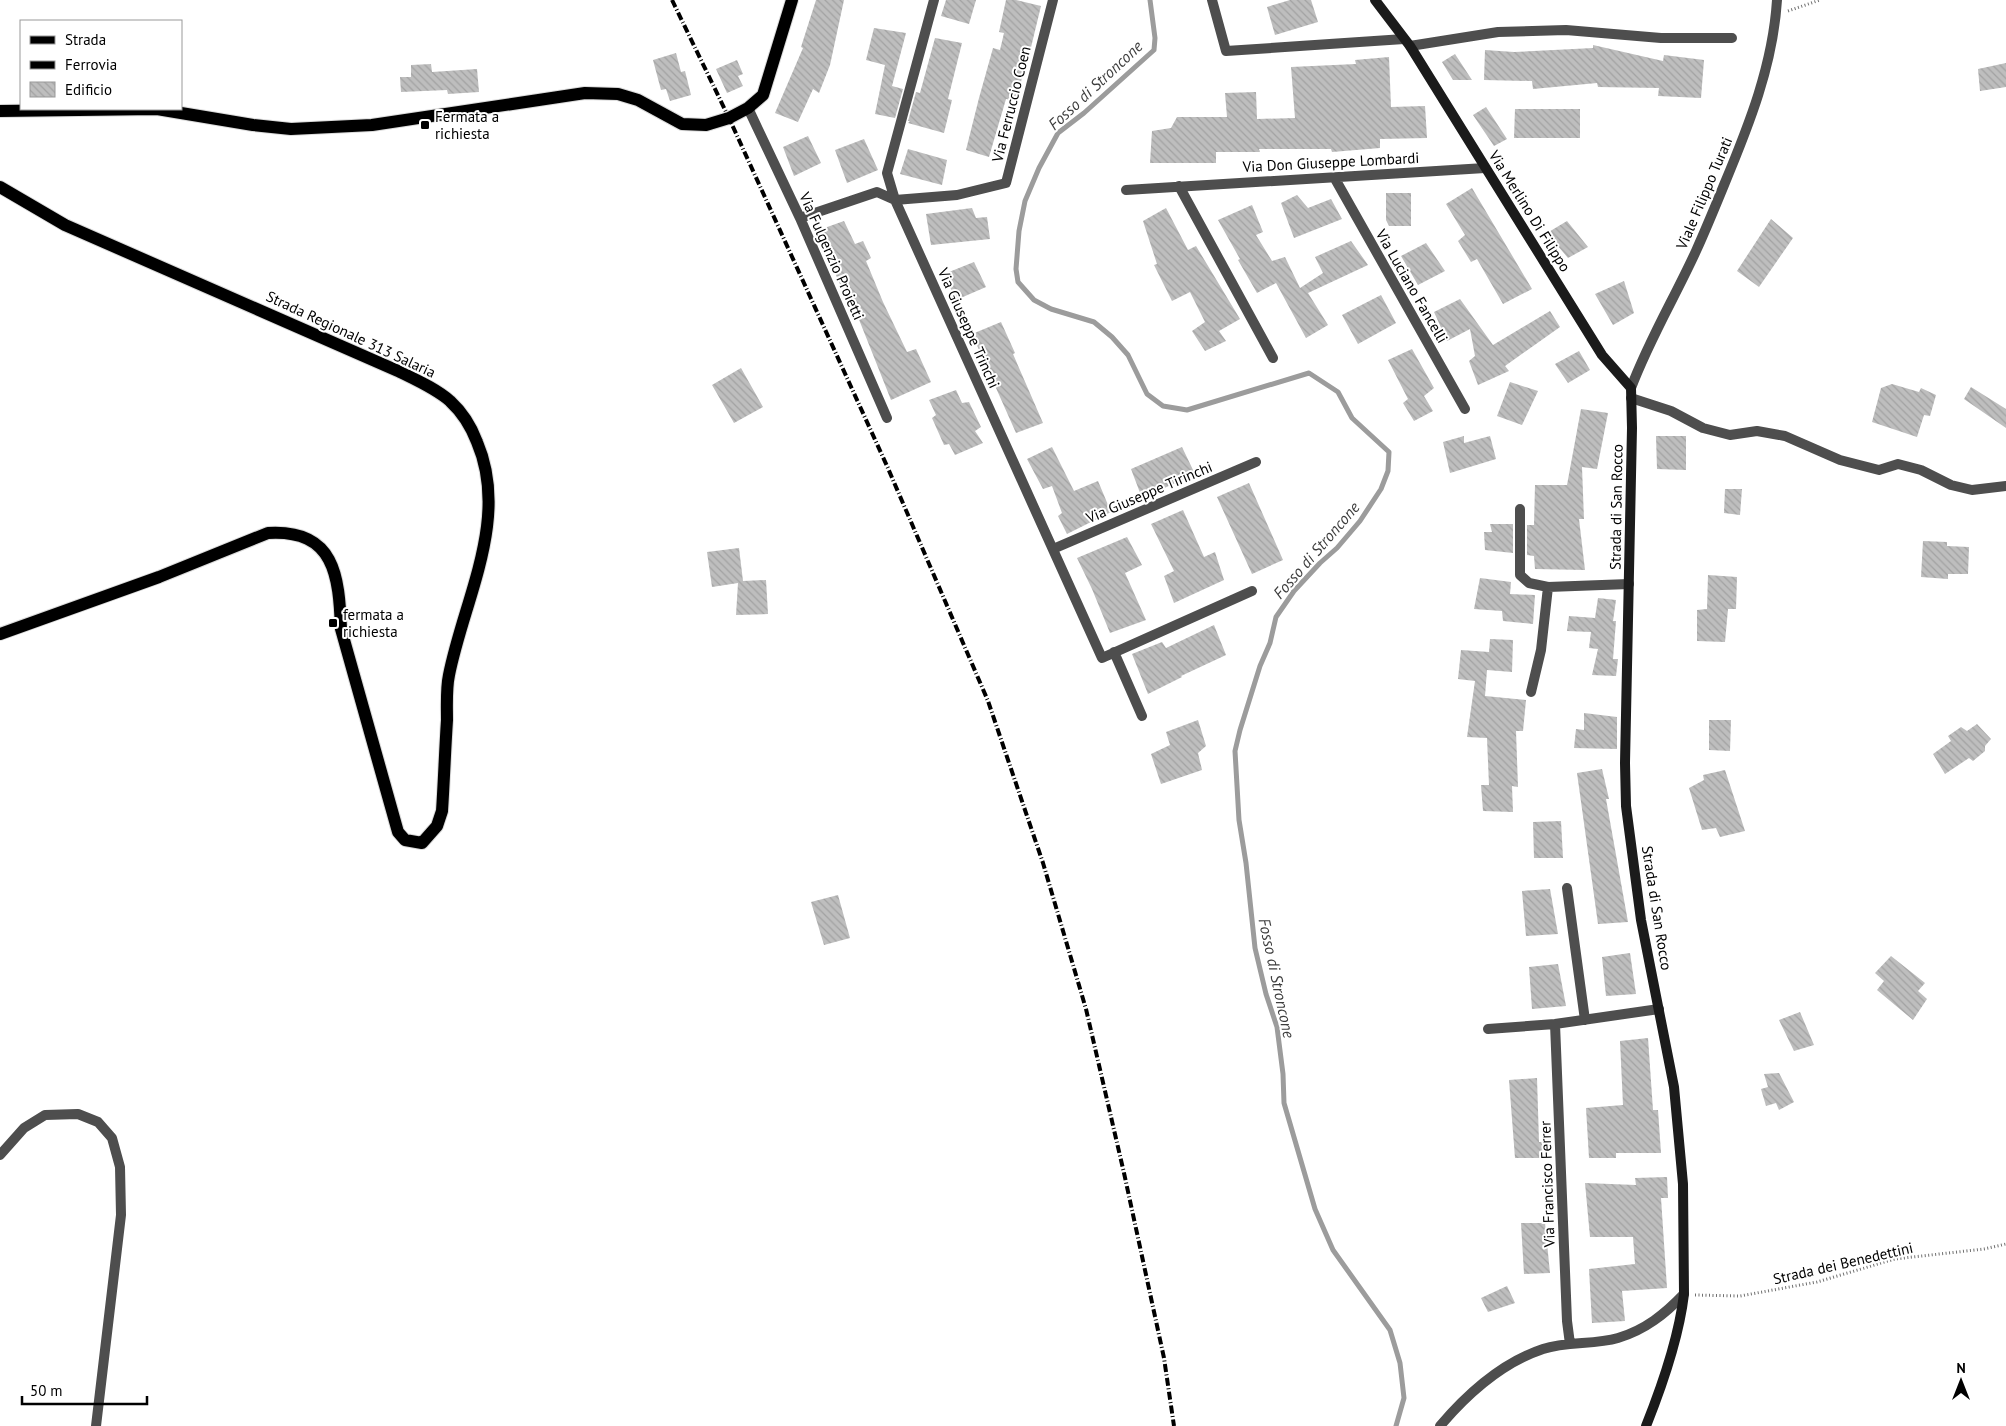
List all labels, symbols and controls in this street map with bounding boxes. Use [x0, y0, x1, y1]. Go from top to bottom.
legend [20, 20, 182, 110]
text: Strada [65, 30, 106, 49]
water label: Fosso di Stroncone [1044, 36, 1147, 134]
street label: Via Ferruccio Coen [987, 44, 1035, 165]
text: Ferrovia [65, 55, 117, 74]
text: Edificio [65, 80, 112, 99]
place label: Fermata a richiesta [435, 107, 499, 143]
marker: Fermata a richiesta [419, 119, 431, 131]
street label: Viale Filippo Turati [1671, 134, 1736, 253]
street label: Via Merlino Di Filippo [1484, 146, 1575, 275]
street label: Via Don Giuseppe Lombardi [1241, 148, 1420, 176]
street label: Via Fulgenzio Proietti [795, 188, 869, 323]
street label: Via Luciano Fancelli [1371, 225, 1452, 346]
street label: Via Giuseppe Trinchi [934, 264, 1004, 391]
street label: Strada Regionale 313 Salaria [263, 286, 439, 382]
street label: Strada di San Rocco [1605, 444, 1627, 570]
street label: Via Giuseppe Tirinchi [1082, 457, 1215, 528]
water label: Fosso di Stroncone [1268, 497, 1364, 603]
place label: fermata a richiesta [343, 605, 404, 641]
marker: fermata a richiesta [327, 617, 339, 629]
street label: Strada di San Rocco [1638, 844, 1676, 972]
water label: Fosso di Stroncone [1255, 916, 1300, 1040]
street label: Via Francisco Ferrer [1535, 1121, 1559, 1248]
street label: Strada dei Benedettini [1771, 1238, 1915, 1288]
north arrow [1936, 1356, 1986, 1406]
text: N [1956, 1359, 1966, 1377]
scale bar [22, 1374, 148, 1406]
text: 50 m [30, 1381, 63, 1400]

